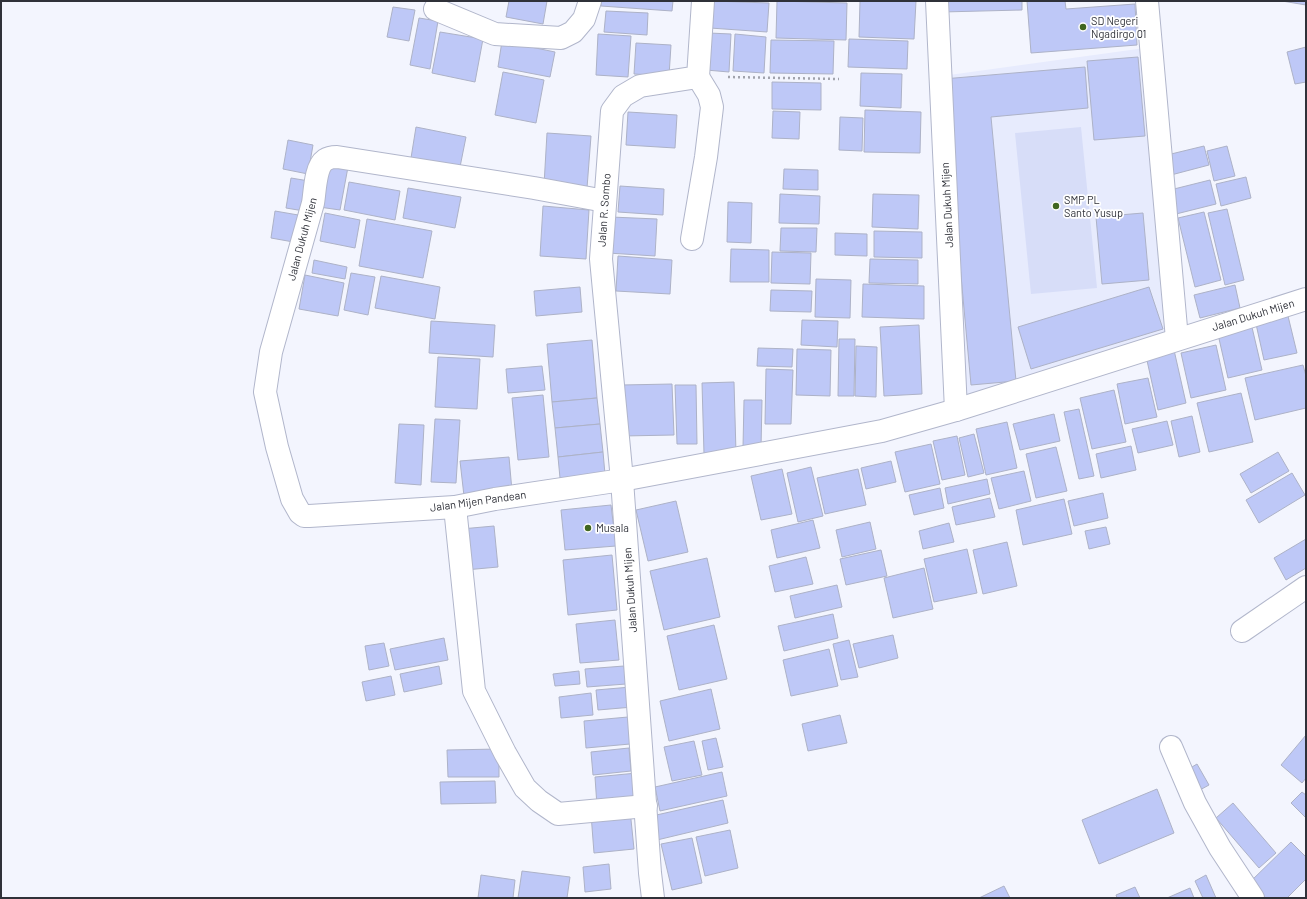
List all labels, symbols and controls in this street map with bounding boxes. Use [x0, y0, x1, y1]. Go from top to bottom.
place label: SD Negeri Ngadirgo 01 [1091, 14, 1146, 40]
marker: SD Negeri Ngadirgo 01 [1078, 22, 1088, 32]
street label: Jalan Dukuh Mijen [938, 162, 955, 248]
street label: Jalan R. Sombo [594, 173, 613, 247]
place label: SMP PL Santo Yusup [1064, 193, 1123, 219]
street label: Jalan Dukuh Mijen [284, 196, 319, 282]
marker: SMP PL Santo Yusup [1051, 201, 1061, 211]
street label: Jalan Dukuh Mijen [1210, 296, 1296, 333]
street label: Jalan Mijen Pandean [429, 487, 527, 514]
place label: Musala [596, 521, 629, 534]
marker: Musala [583, 523, 593, 533]
street label: Jalan Dukuh Mijen [620, 547, 639, 633]

